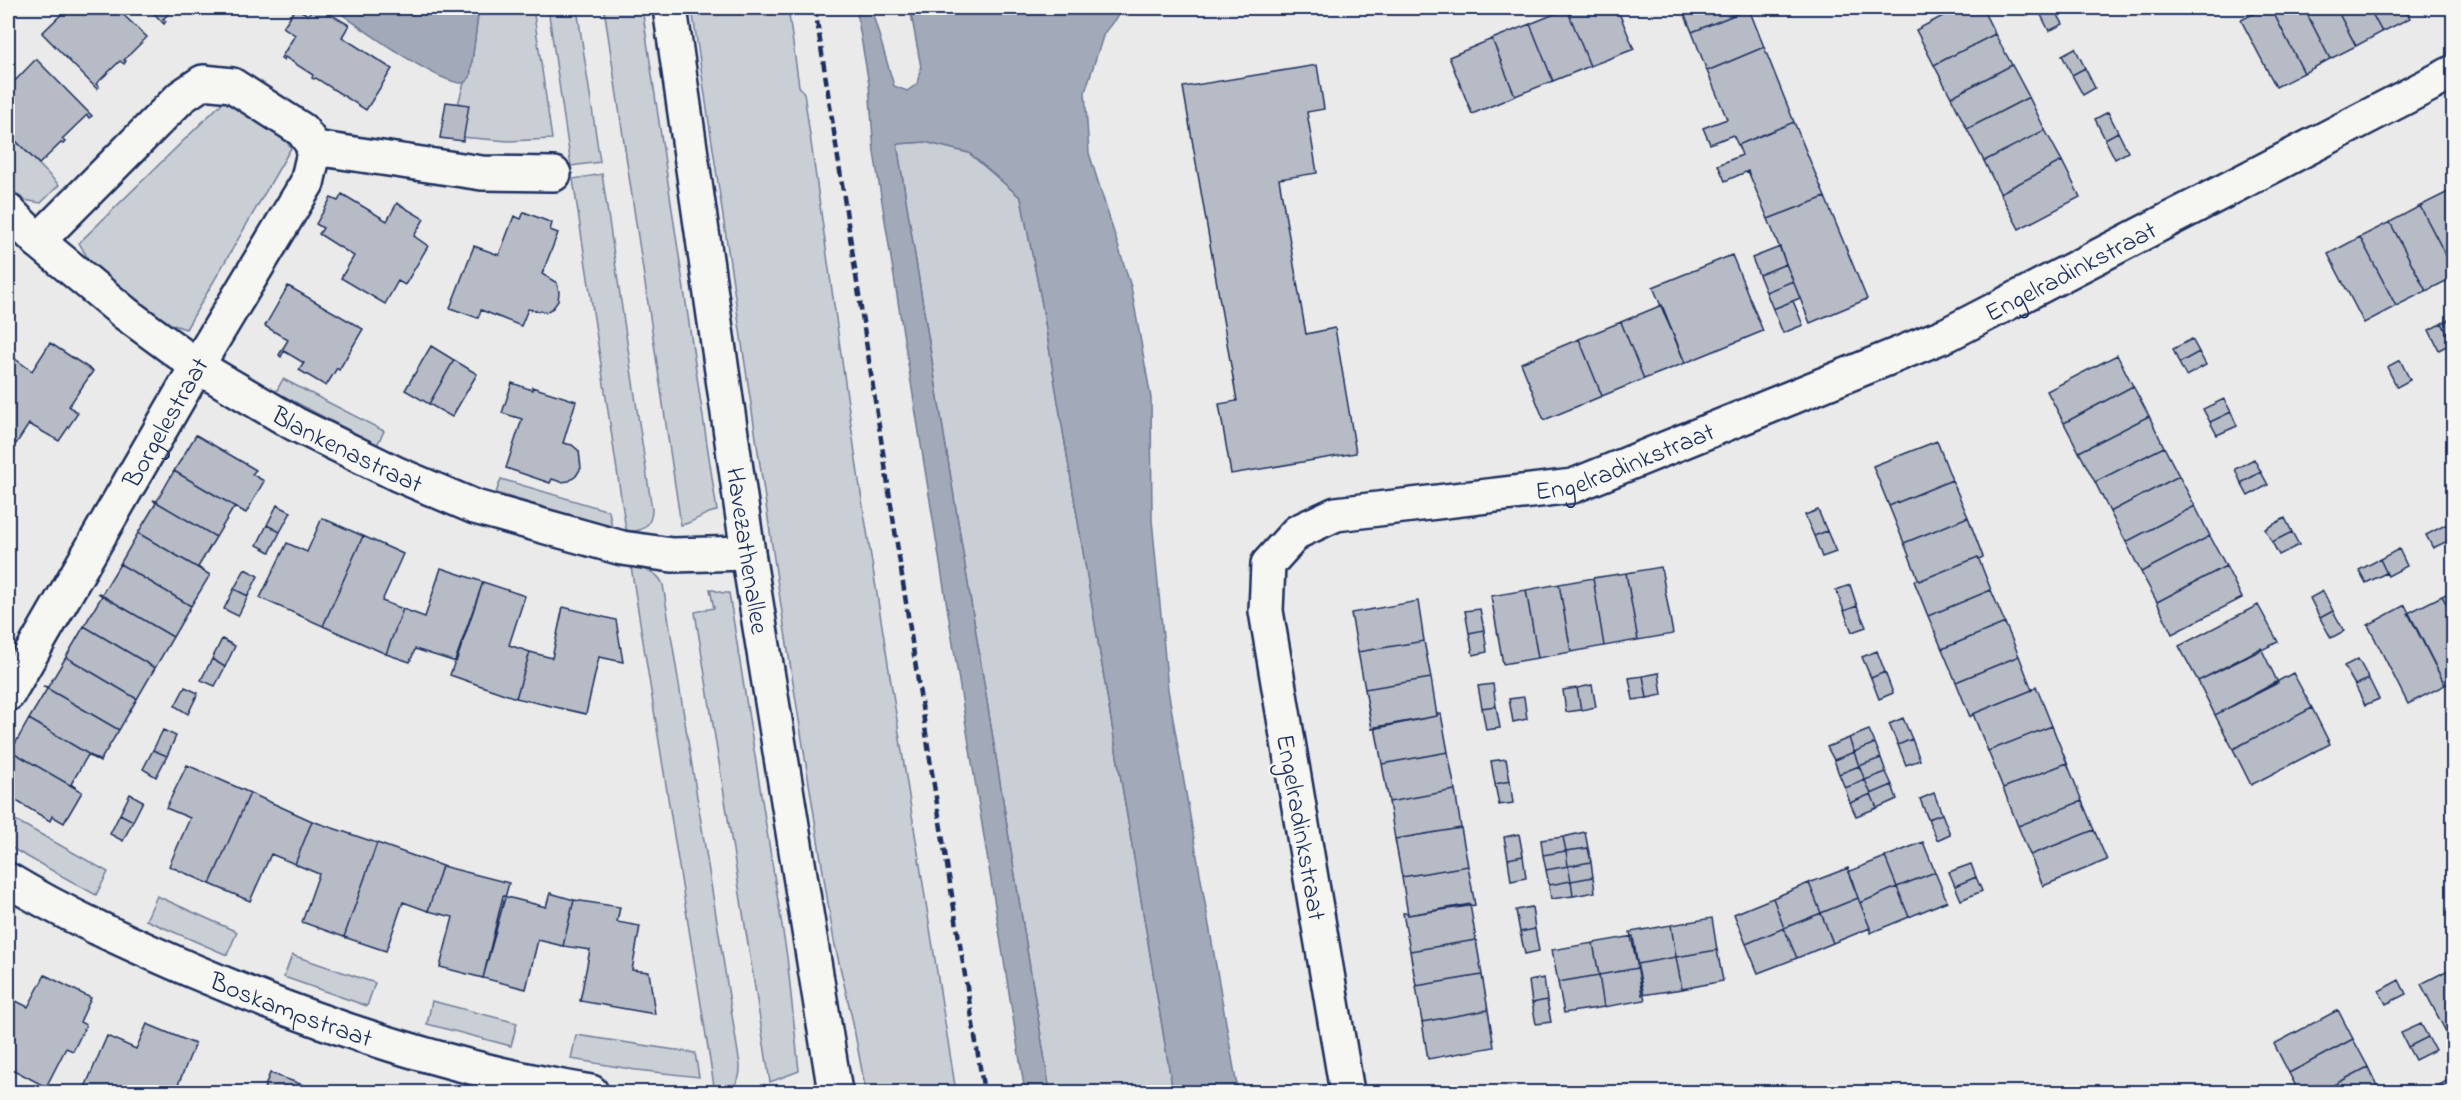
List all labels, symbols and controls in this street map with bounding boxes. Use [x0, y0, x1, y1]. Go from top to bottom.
street label: Engelradinkstraat [1979, 213, 2165, 334]
street label: Borgelestraat [114, 351, 220, 497]
street label: Blankenastraat [263, 398, 428, 505]
street label: Engelradinkstraat [1533, 414, 1721, 512]
street label: Havezathenallee [714, 465, 777, 637]
street label: Engelradinkstraat [1264, 731, 1334, 924]
street label: Boskampstraat [202, 964, 377, 1059]

